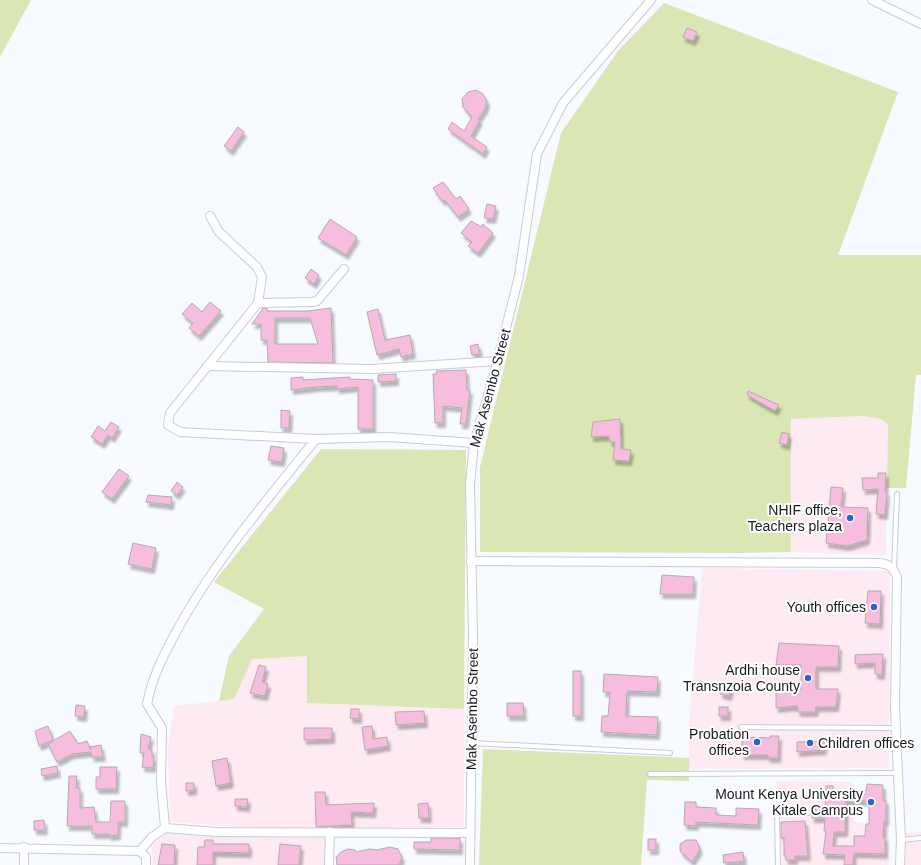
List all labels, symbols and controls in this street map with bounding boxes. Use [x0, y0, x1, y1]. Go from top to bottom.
street label: Mak Asembo Street [466, 327, 514, 449]
place label: NHIF office, Teachers plaza [748, 502, 842, 534]
marker: NHIF office, Teachers plaza [845, 513, 855, 523]
place label: Youth offices [787, 599, 866, 615]
marker: Youth offices [869, 602, 879, 612]
street label: Mak Asembo Street [463, 648, 481, 770]
place label: Ardhi house Transnzoia County [683, 662, 800, 694]
marker: Ardhi house Transnzoia County [803, 673, 813, 683]
place label: Probation offices [689, 726, 749, 758]
place label: Children offices [818, 735, 914, 751]
marker: Probation offices [752, 737, 762, 747]
marker: Children offices [805, 738, 815, 748]
place label: Mount Kenya University Kitale Campus [715, 786, 863, 818]
marker: Mount Kenya University Kitale Campus [866, 797, 876, 807]

